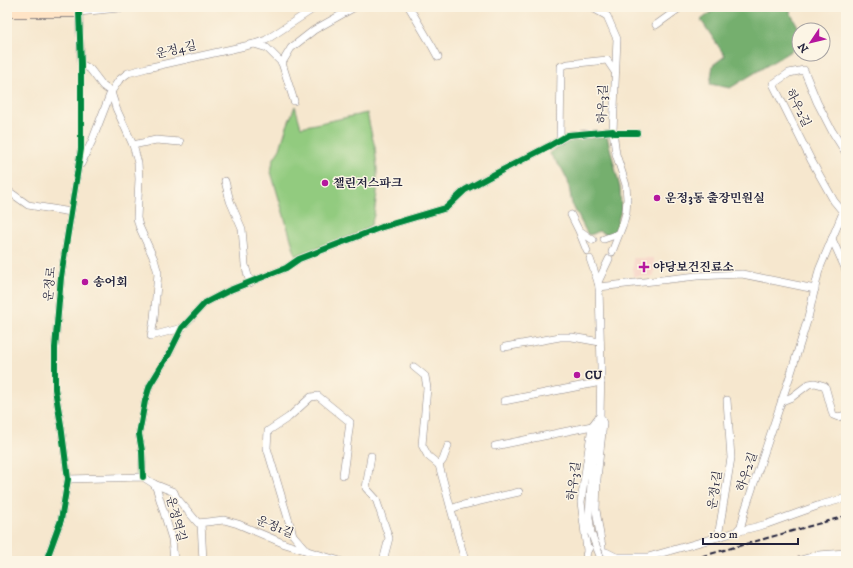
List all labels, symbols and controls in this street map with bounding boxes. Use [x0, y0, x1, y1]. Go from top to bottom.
north arrow [791, 22, 831, 62]
street label: 운정4길 [154, 38, 198, 62]
text: N [795, 39, 812, 55]
street label: 하우3길 [595, 84, 611, 124]
street label: 하우2길 [782, 86, 814, 130]
place label: 챌린저스파크 [333, 176, 403, 191]
marker: 챌린저스파크 [320, 178, 330, 188]
place label: 운정3동 출장민원실 [665, 191, 765, 206]
marker: 운정3동 출장민원실 [652, 193, 662, 203]
place label: 야당보건진료소 [653, 260, 735, 275]
marker: 야당보건진료소 [638, 261, 650, 273]
street label: 운정로 [41, 266, 59, 302]
place label: 송어회 [93, 275, 128, 290]
marker: 송어회 [80, 277, 90, 287]
place label: CU [585, 368, 603, 383]
marker: CU [572, 370, 582, 380]
street label: 하우2길 [733, 450, 761, 494]
street label: 하우3길 [564, 461, 584, 501]
street label: 운정1길 [705, 469, 725, 511]
street label: 운정역길 [163, 495, 189, 543]
street label: 운정1길 [254, 513, 296, 541]
scale bar [703, 520, 798, 546]
text: 100 m [709, 527, 738, 542]

